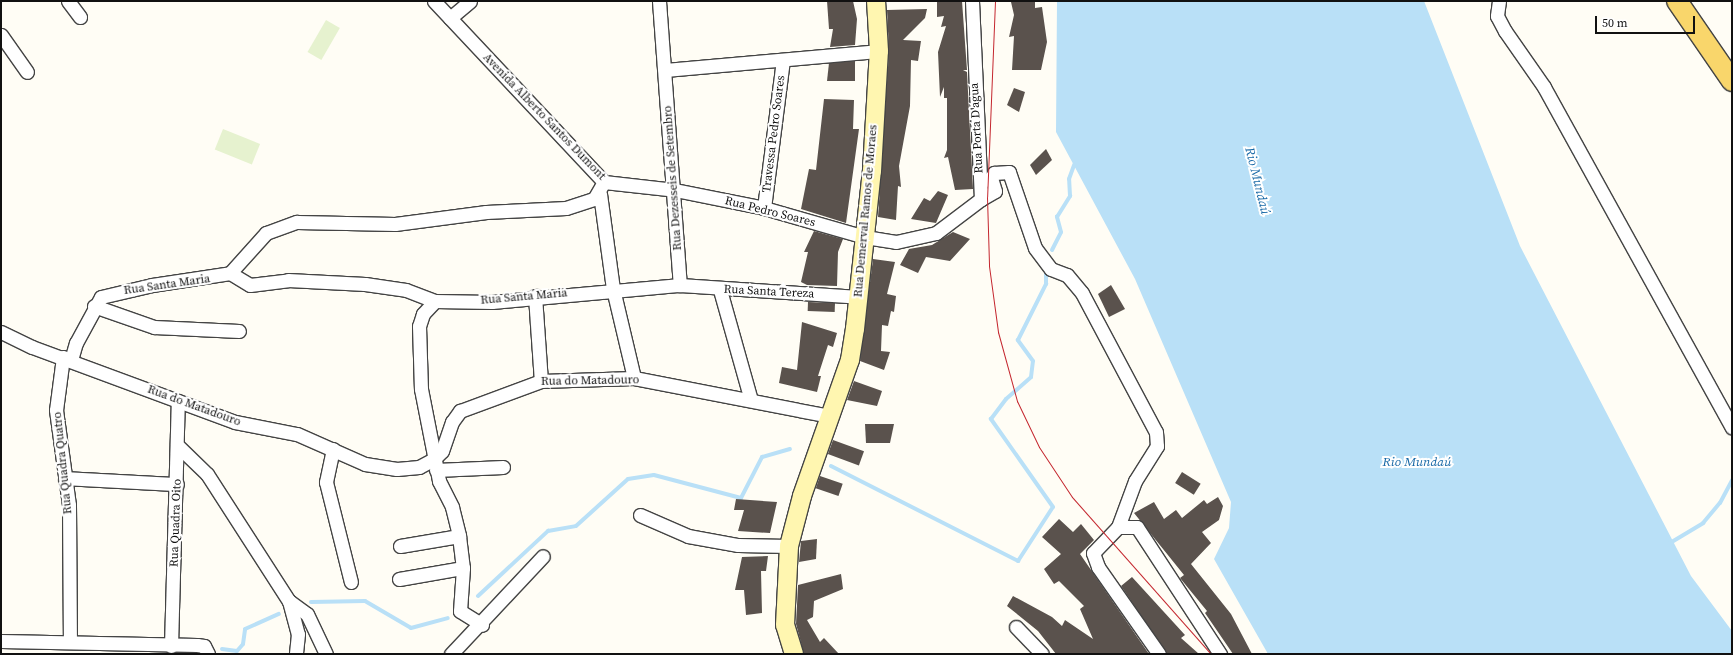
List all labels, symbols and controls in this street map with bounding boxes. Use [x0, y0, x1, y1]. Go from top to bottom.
scale bar [1597, 8, 1697, 34]
text: 50 m [1602, 15, 1628, 31]
street label: Avenida Alberto Santos Dumont [480, 51, 608, 183]
street label: Travessa Pedro Soares [760, 75, 788, 193]
street label: Rua Porta D'agua [967, 82, 987, 174]
street label: Rua Dezesseis de Setembro [661, 105, 685, 251]
street label: Rua Demerval Ramos de Moraes [851, 124, 881, 298]
water label: Rio Mundaú [1241, 146, 1273, 216]
street label: Rua Pedro Soares [723, 194, 817, 230]
street label: Rua Santa Maria [123, 272, 211, 298]
street label: Rua Santa Tereza [723, 282, 815, 302]
street label: Rua Santa Maria [480, 286, 568, 308]
street label: Rua do Matadouro [541, 373, 639, 389]
street label: Rua do Matadouro [145, 382, 243, 430]
street label: Rua Quadra Quatro [50, 411, 76, 515]
water label: Rio Mundaú [1383, 454, 1451, 470]
street label: Rua Quadra Oito [167, 479, 185, 567]

